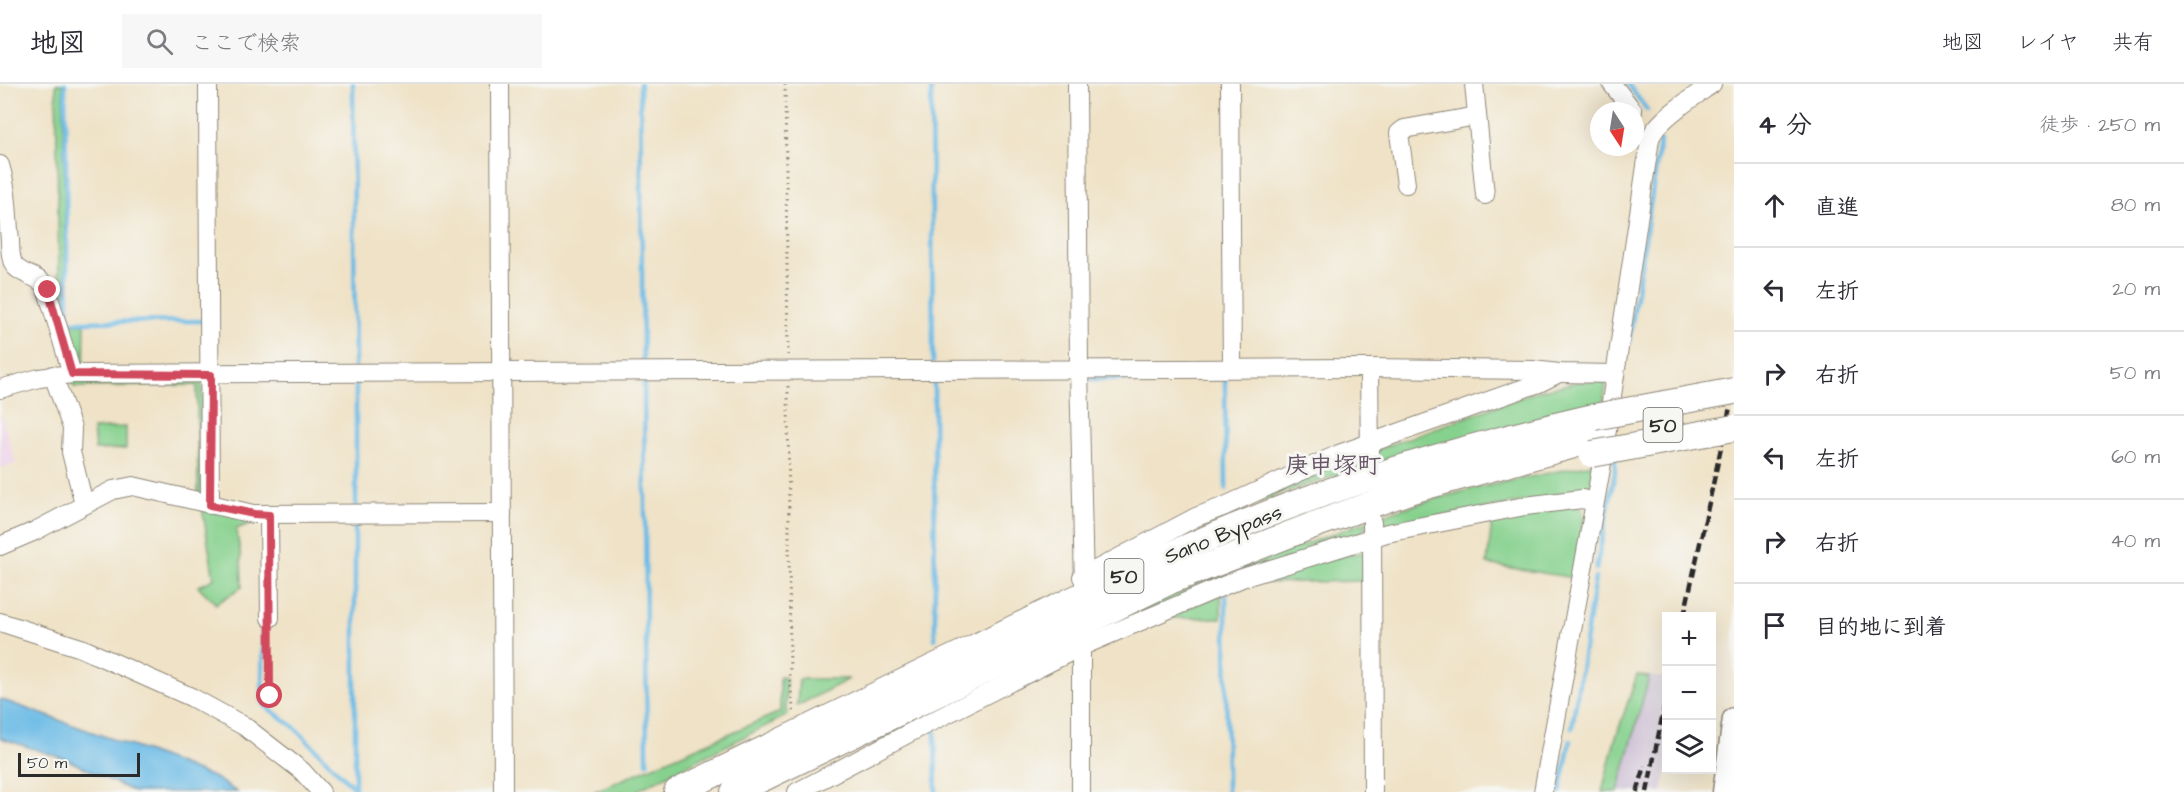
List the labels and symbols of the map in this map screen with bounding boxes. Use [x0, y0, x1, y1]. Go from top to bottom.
north arrow [1590, 102, 1644, 156]
route end [34, 276, 60, 302]
road number: 50 [1644, 408, 1682, 442]
district label: 庚申塚町 [1285, 449, 1381, 483]
street label: Sano Bypass [1160, 498, 1287, 573]
road number: 50 [1104, 559, 1144, 593]
route start [256, 682, 282, 708]
scale bar [18, 750, 140, 778]

